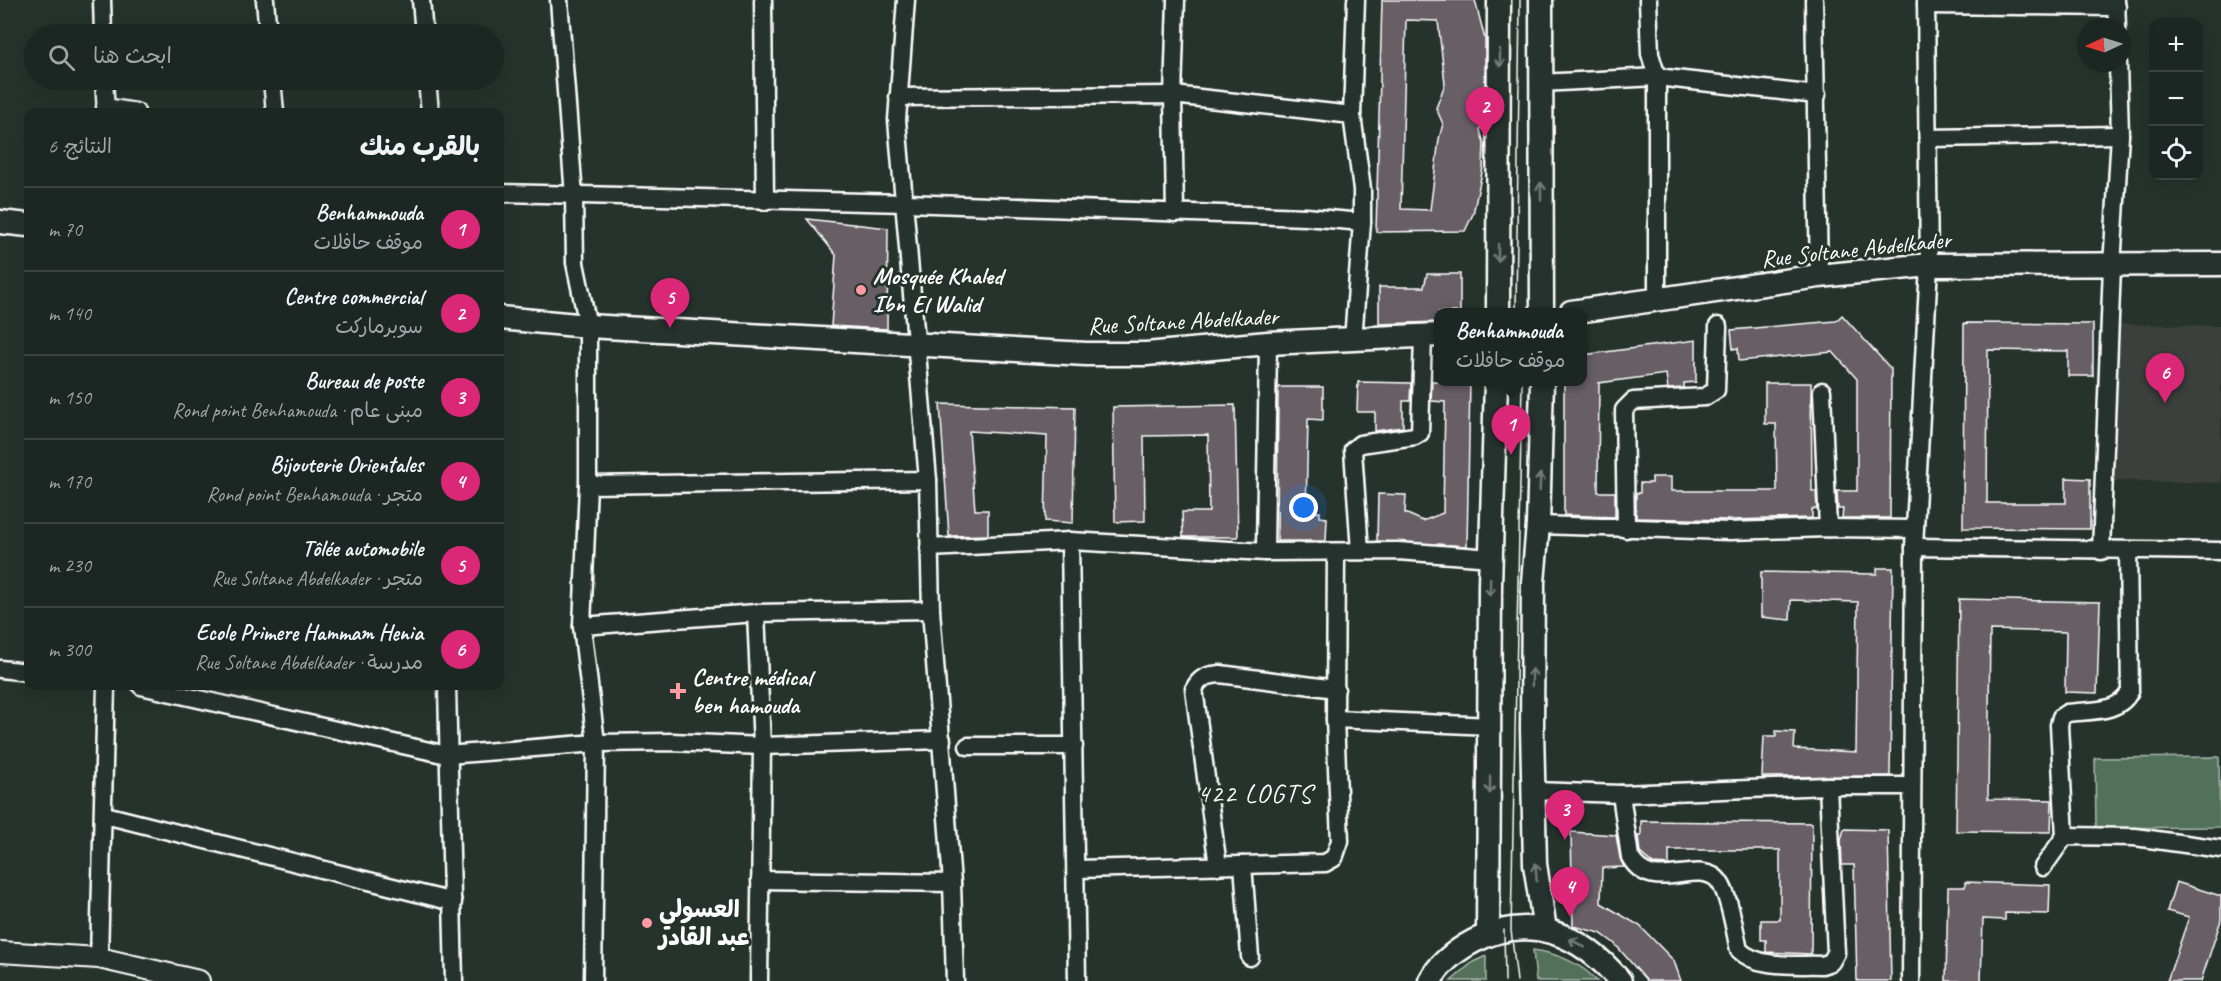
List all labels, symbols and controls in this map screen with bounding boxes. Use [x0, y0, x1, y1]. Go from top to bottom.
north arrow [2077, 18, 2131, 72]
map controls [2149, 18, 2203, 180]
button: + [2149, 18, 2203, 72]
search box [24, 24, 504, 90]
icon: search [45, 41, 78, 74]
text: ابحث هنا [93, 42, 172, 70]
one-way arrow [1494, 48, 1506, 68]
button: − [2149, 72, 2203, 126]
pin: 2 [1466, 88, 1504, 137]
button: locate [2149, 126, 2203, 180]
text: بالقرب منك [360, 130, 480, 163]
text: النتائج: 6 [48, 134, 112, 159]
one-way arrow [1535, 182, 1547, 202]
text: Benhammouda [316, 199, 423, 227]
text: 70 m [48, 217, 82, 242]
text: 1 [456, 217, 465, 242]
street label: Rue Soltane Abdelkader [1760, 224, 1955, 274]
text: موقف حافلات [313, 230, 423, 255]
one-way arrow [1492, 243, 1504, 263]
place label: Mosquée Khaled Ibn El Walid [873, 261, 1007, 319]
pin: 5 [650, 278, 690, 328]
text: Centre commercial [285, 283, 423, 311]
marker: Mosquée Khaled Ibn El Walid [854, 283, 868, 297]
text: 140 m [48, 301, 91, 326]
text: 2 [456, 301, 465, 326]
street label: Rue Soltane Abdelkader [1087, 301, 1281, 341]
popup [1434, 308, 1587, 386]
text: سوبرماركت [335, 314, 423, 339]
text: Benhammouda [1456, 317, 1563, 345]
text: موقف حافلات [1456, 348, 1565, 373]
pin: 6 [2146, 354, 2184, 403]
text: Bureau de poste [305, 367, 423, 395]
text: 150 m [48, 385, 91, 410]
text: 3 [456, 385, 465, 410]
text: مبنى عام · Rond point Benhamouda [172, 398, 423, 423]
pin: 1 [1492, 406, 1530, 455]
text: Bijouterie Orientales [270, 451, 423, 479]
text: 170 m [48, 469, 91, 494]
text: 4 [456, 469, 465, 494]
one-way arrow [1534, 473, 1545, 493]
text: متجر · Rond point Benhamouda [207, 482, 423, 507]
your location [1289, 493, 1318, 522]
text: Tôlée automobile [302, 535, 423, 563]
text: 230 m [48, 553, 91, 578]
text: 5 [456, 553, 465, 578]
text: متجر · Rue Soltane Abdelkader [212, 566, 423, 591]
one-way arrow [1485, 576, 1496, 596]
text: Ecole Primere Hammam Henia [196, 619, 423, 647]
text: 300 m [48, 637, 91, 662]
text: 6 [456, 637, 465, 662]
text: مدرسة · Rue Soltane Abdelkader [195, 650, 423, 675]
place label: Centre médical ben hamouda [692, 662, 816, 720]
one-way arrow [1526, 668, 1538, 688]
marker: Centre médical ben hamouda [669, 682, 687, 700]
one-way arrow [1484, 774, 1495, 794]
district label: 422 LOGTS [1197, 777, 1317, 810]
pin: 3 [1546, 790, 1584, 840]
one-way arrow [1530, 863, 1541, 883]
pin: 4 [1550, 868, 1590, 917]
place label: العسولي عبد القادر [657, 894, 750, 952]
marker: العسولي عبد القادر [640, 916, 654, 930]
one-way arrow [1569, 936, 1586, 948]

